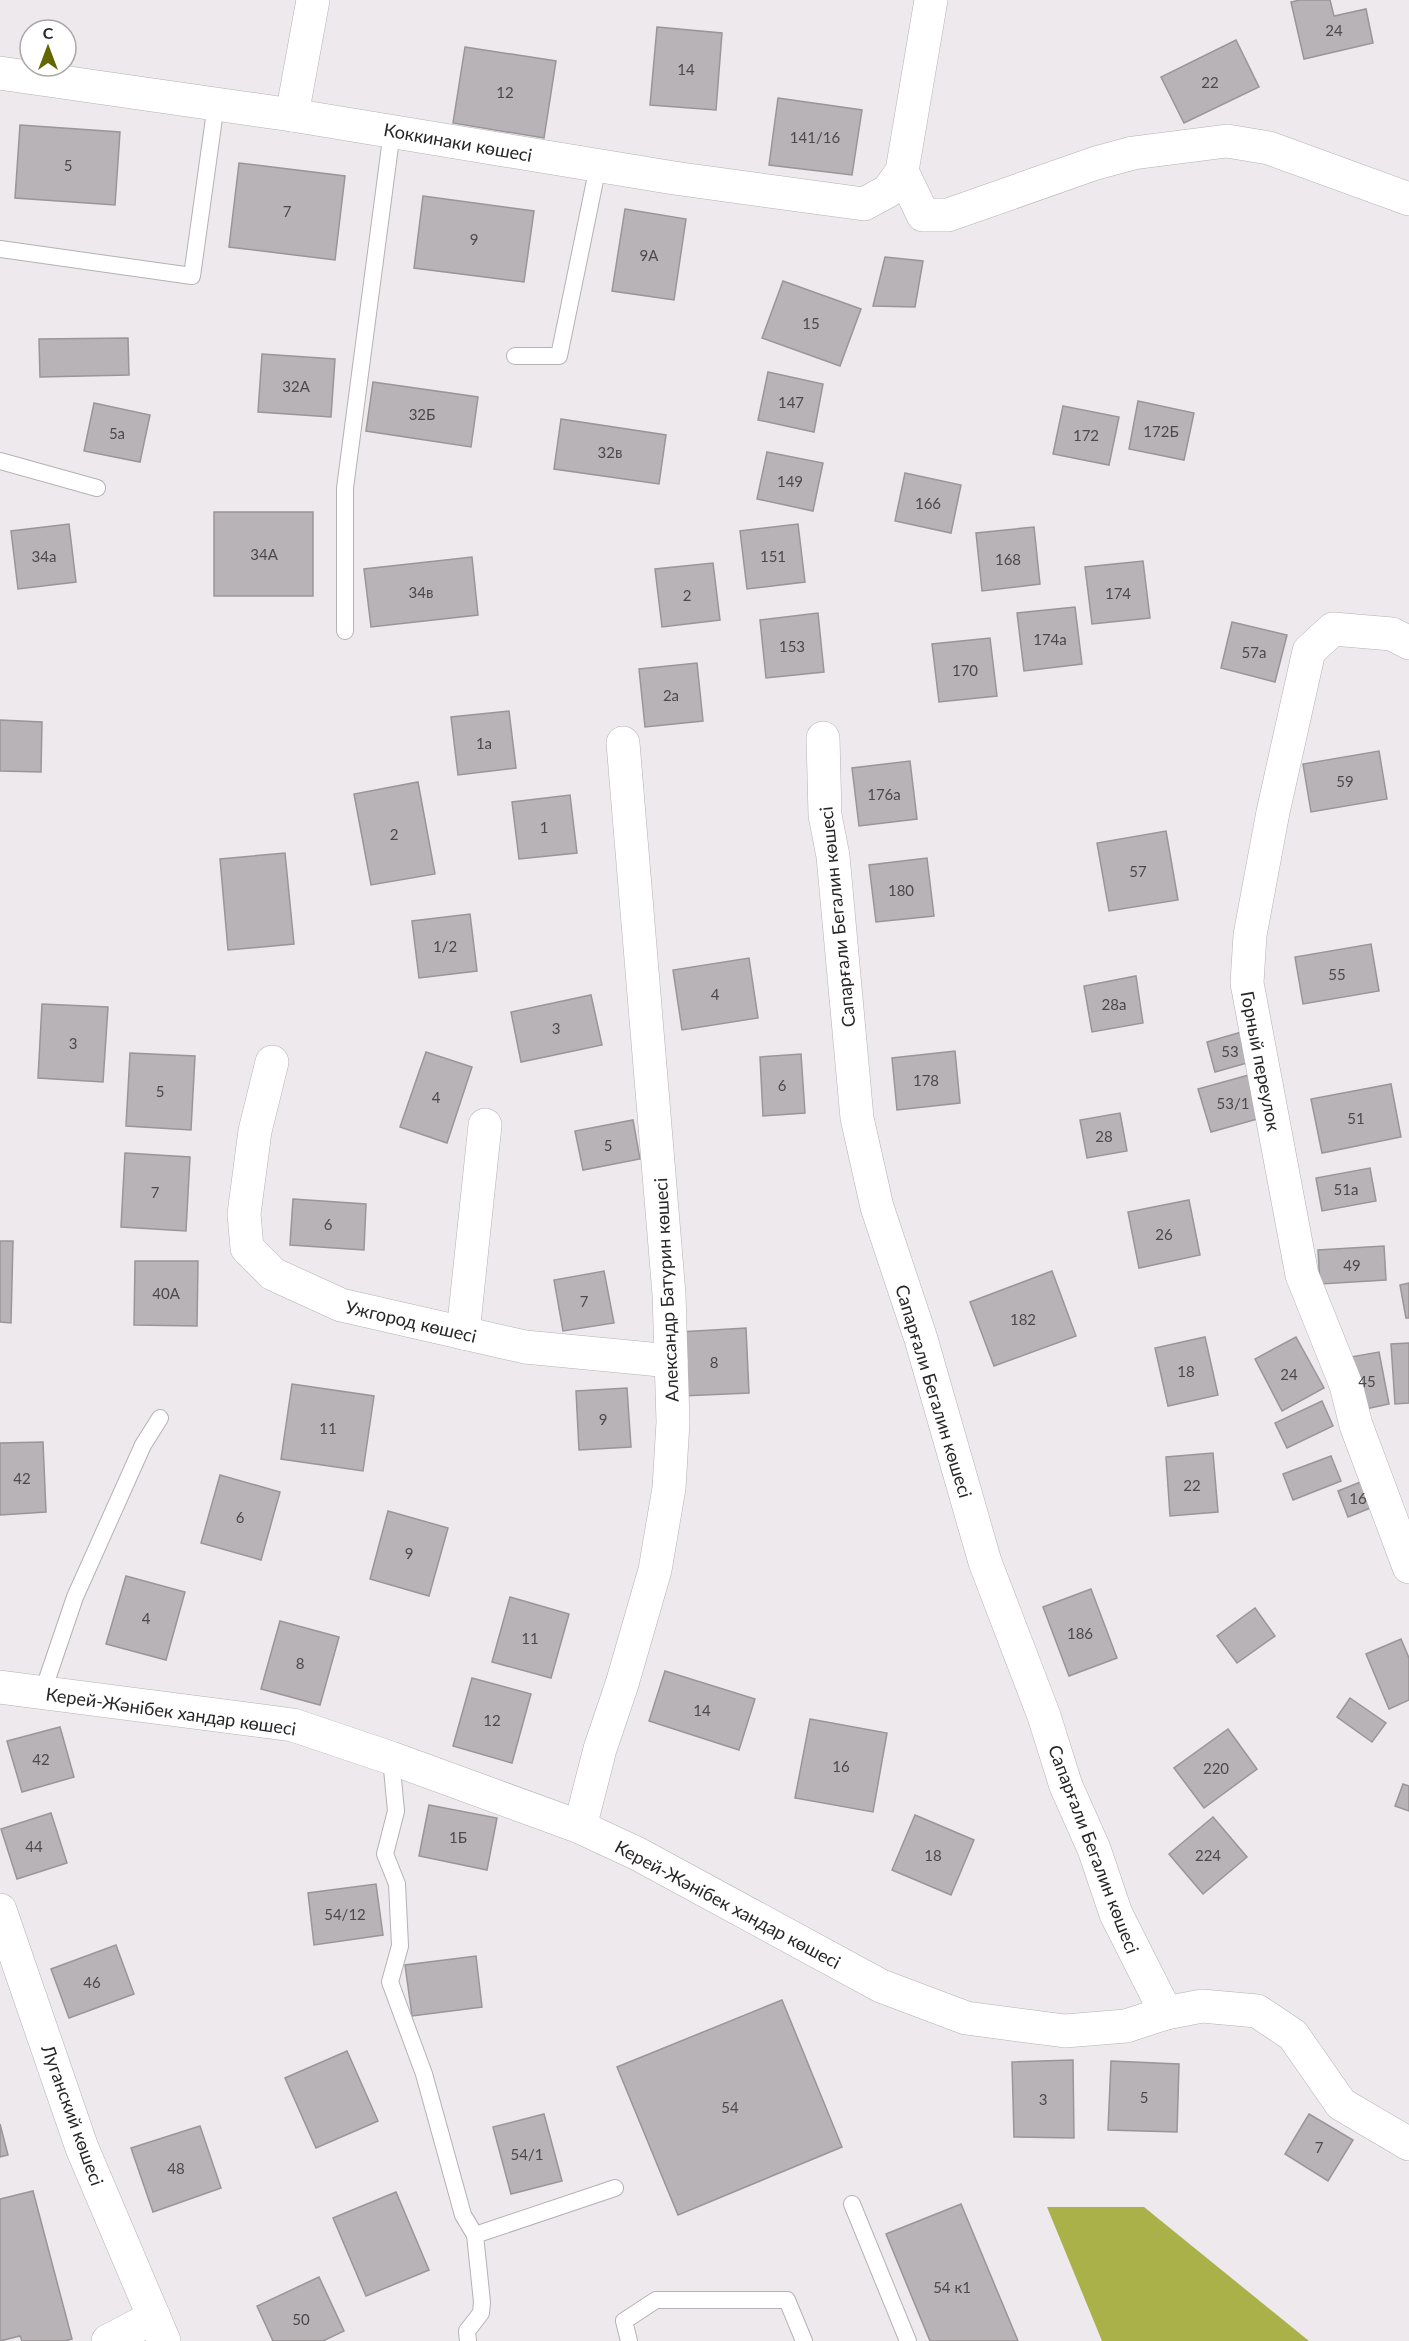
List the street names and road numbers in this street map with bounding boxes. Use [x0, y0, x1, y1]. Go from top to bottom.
street label: Коккинаки көшесі [382, 118, 534, 166]
street label: Сапарғали Бегалин көшесі [814, 806, 860, 1028]
street label: Горный переулок [1237, 989, 1286, 1134]
street label: Александр Батурин көшесі [649, 1177, 683, 1403]
street label: Сапарғали Бегалин көшесі [891, 1282, 977, 1500]
street label: Ужгород көшесі [343, 1295, 479, 1347]
street label: Керей-Жәнібек хандар көшесі [45, 1683, 297, 1739]
street label: Сапарғали Бегалин көшесі [1044, 1742, 1144, 1956]
street label: Керей-Жәнібек хандар көшесі [611, 1835, 845, 1973]
street label: Луганский көшесі [37, 2041, 109, 2188]

